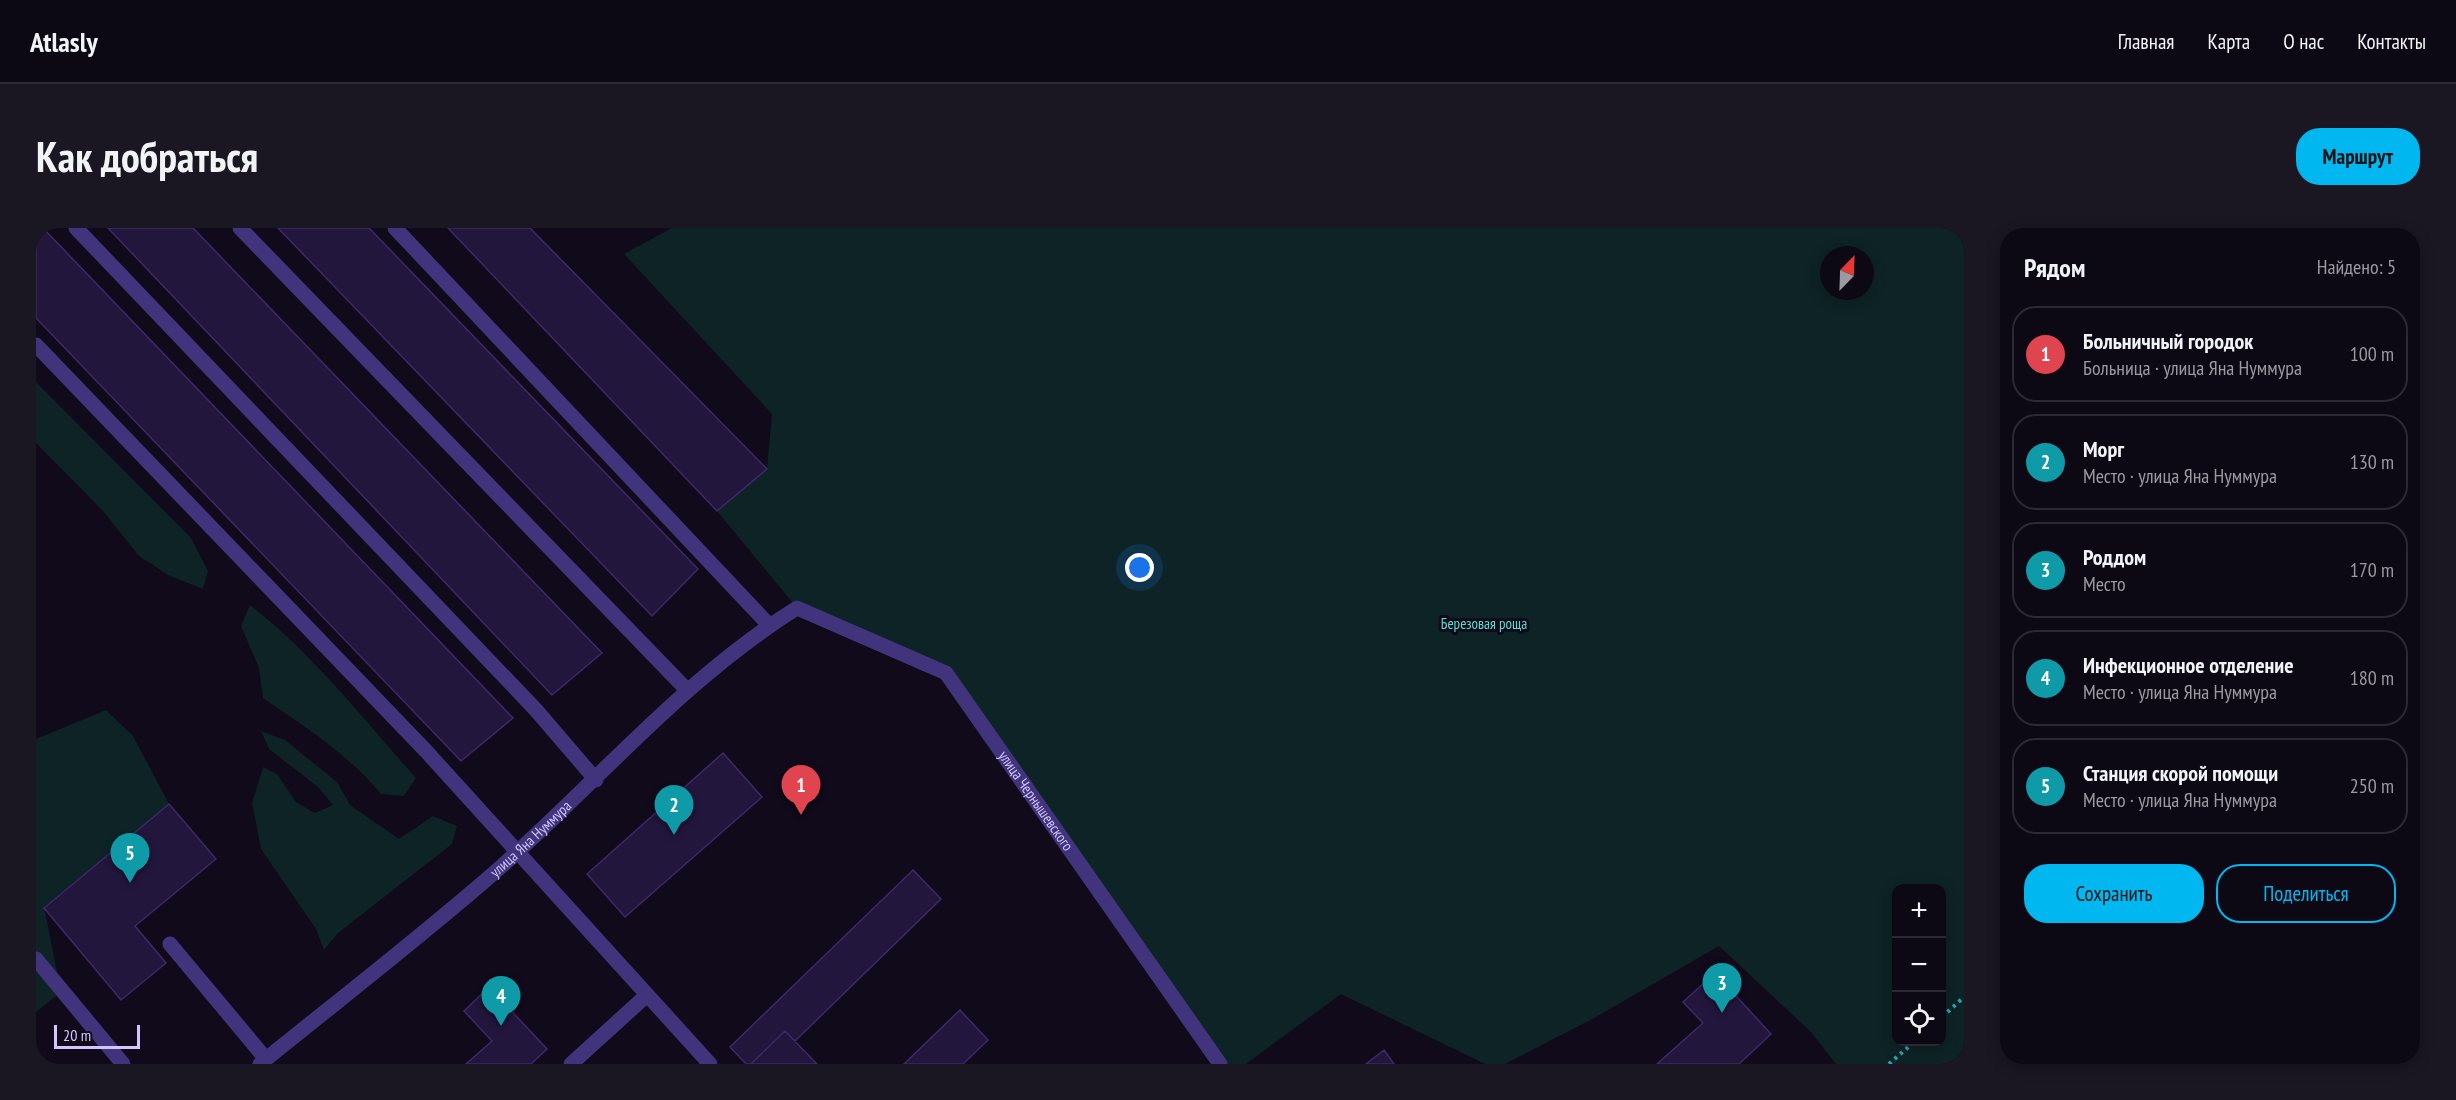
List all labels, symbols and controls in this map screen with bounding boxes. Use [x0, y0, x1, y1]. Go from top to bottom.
text: Atlasly [30, 23, 98, 60]
text: Главная [2118, 28, 2174, 55]
text: Карта [2207, 28, 2250, 55]
text: О нас [2283, 28, 2324, 55]
text: Контакты [2357, 28, 2426, 55]
button: Маршрут [2296, 128, 2420, 185]
text: Как добраться [36, 129, 258, 184]
north arrow [1820, 246, 1874, 300]
text: Рядом [2024, 251, 2085, 284]
text: Найдено: 5 [2317, 254, 2396, 280]
text: Больничный городок [2083, 327, 2253, 355]
text: 1 [2041, 341, 2050, 367]
text: 100 m [2350, 341, 2394, 367]
text: Больница · улица Яна Нуммура [2083, 355, 2302, 381]
text: Морг [2083, 435, 2124, 463]
text: 2 [2041, 449, 2050, 475]
text: 130 m [2350, 449, 2394, 475]
text: Место · улица Яна Нуммура [2083, 463, 2277, 489]
text: Роддом [2083, 543, 2146, 571]
your location [1125, 553, 1154, 582]
text: 3 [2041, 557, 2050, 583]
text: 170 m [2350, 557, 2394, 583]
text: Место [2083, 571, 2126, 597]
park label: Березовая роща [1441, 614, 1527, 633]
text: Инфекционное отделение [2083, 651, 2294, 679]
text: 4 [2041, 665, 2050, 691]
text: 180 m [2350, 665, 2394, 691]
text: Место · улица Яна Нуммура [2083, 679, 2277, 705]
street label: улица Чернышевского [994, 747, 1078, 854]
text: Станция скорой помощи [2083, 759, 2278, 787]
pin: 1 [782, 766, 820, 815]
text: 5 [2041, 773, 2050, 799]
text: 250 m [2350, 773, 2394, 799]
pin: 2 [654, 786, 694, 835]
text: Место · улица Яна Нуммура [2083, 787, 2277, 813]
street label: улица Яна Нуммура [486, 796, 575, 881]
pin: 5 [110, 834, 149, 883]
button: Сохранить [2024, 864, 2204, 923]
button: Поделиться [2216, 864, 2396, 923]
map controls [1892, 884, 1946, 1046]
button: + [1892, 884, 1946, 938]
button: − [1892, 938, 1946, 992]
pin: 3 [1702, 964, 1742, 1013]
pin: 4 [482, 976, 520, 1026]
button: locate [1892, 992, 1946, 1046]
scale bar [54, 1022, 140, 1050]
text: 20 m [63, 1025, 91, 1045]

